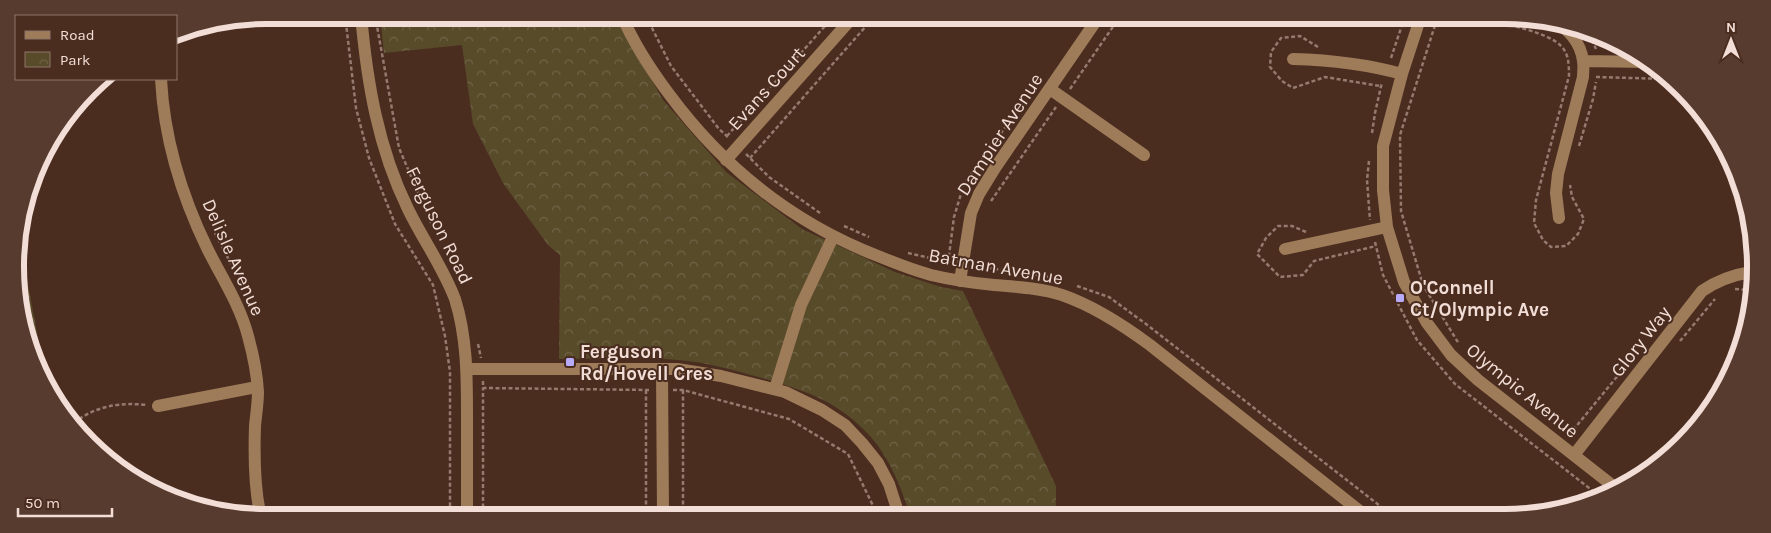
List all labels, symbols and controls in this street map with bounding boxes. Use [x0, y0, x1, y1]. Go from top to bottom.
legend [15, 15, 178, 80]
north arrow [1706, 15, 1756, 65]
text: N [1726, 19, 1736, 36]
text: Road [60, 26, 95, 44]
street label: Evans Court [724, 43, 810, 135]
text: Park [60, 51, 90, 69]
street label: Dampier Avenue [952, 69, 1048, 200]
street label: Ferguson Road [401, 163, 477, 288]
street label: Delisle Avenue [198, 196, 269, 319]
street label: Batman Avenue [927, 244, 1065, 290]
place label: O'Connell Ct/Olympic Ave [1410, 277, 1549, 321]
marker: O'Connell Ct/Olympic Ave [1394, 292, 1406, 304]
street label: Glory Way [1606, 302, 1675, 381]
street label: Olympic Avenue [1462, 339, 1583, 443]
place label: Ferguson Rd/Hovell Cres [580, 341, 713, 385]
marker: Ferguson Rd/Hovell Cres [564, 356, 576, 368]
scale bar [18, 486, 111, 518]
text: 50 m [25, 494, 60, 512]

